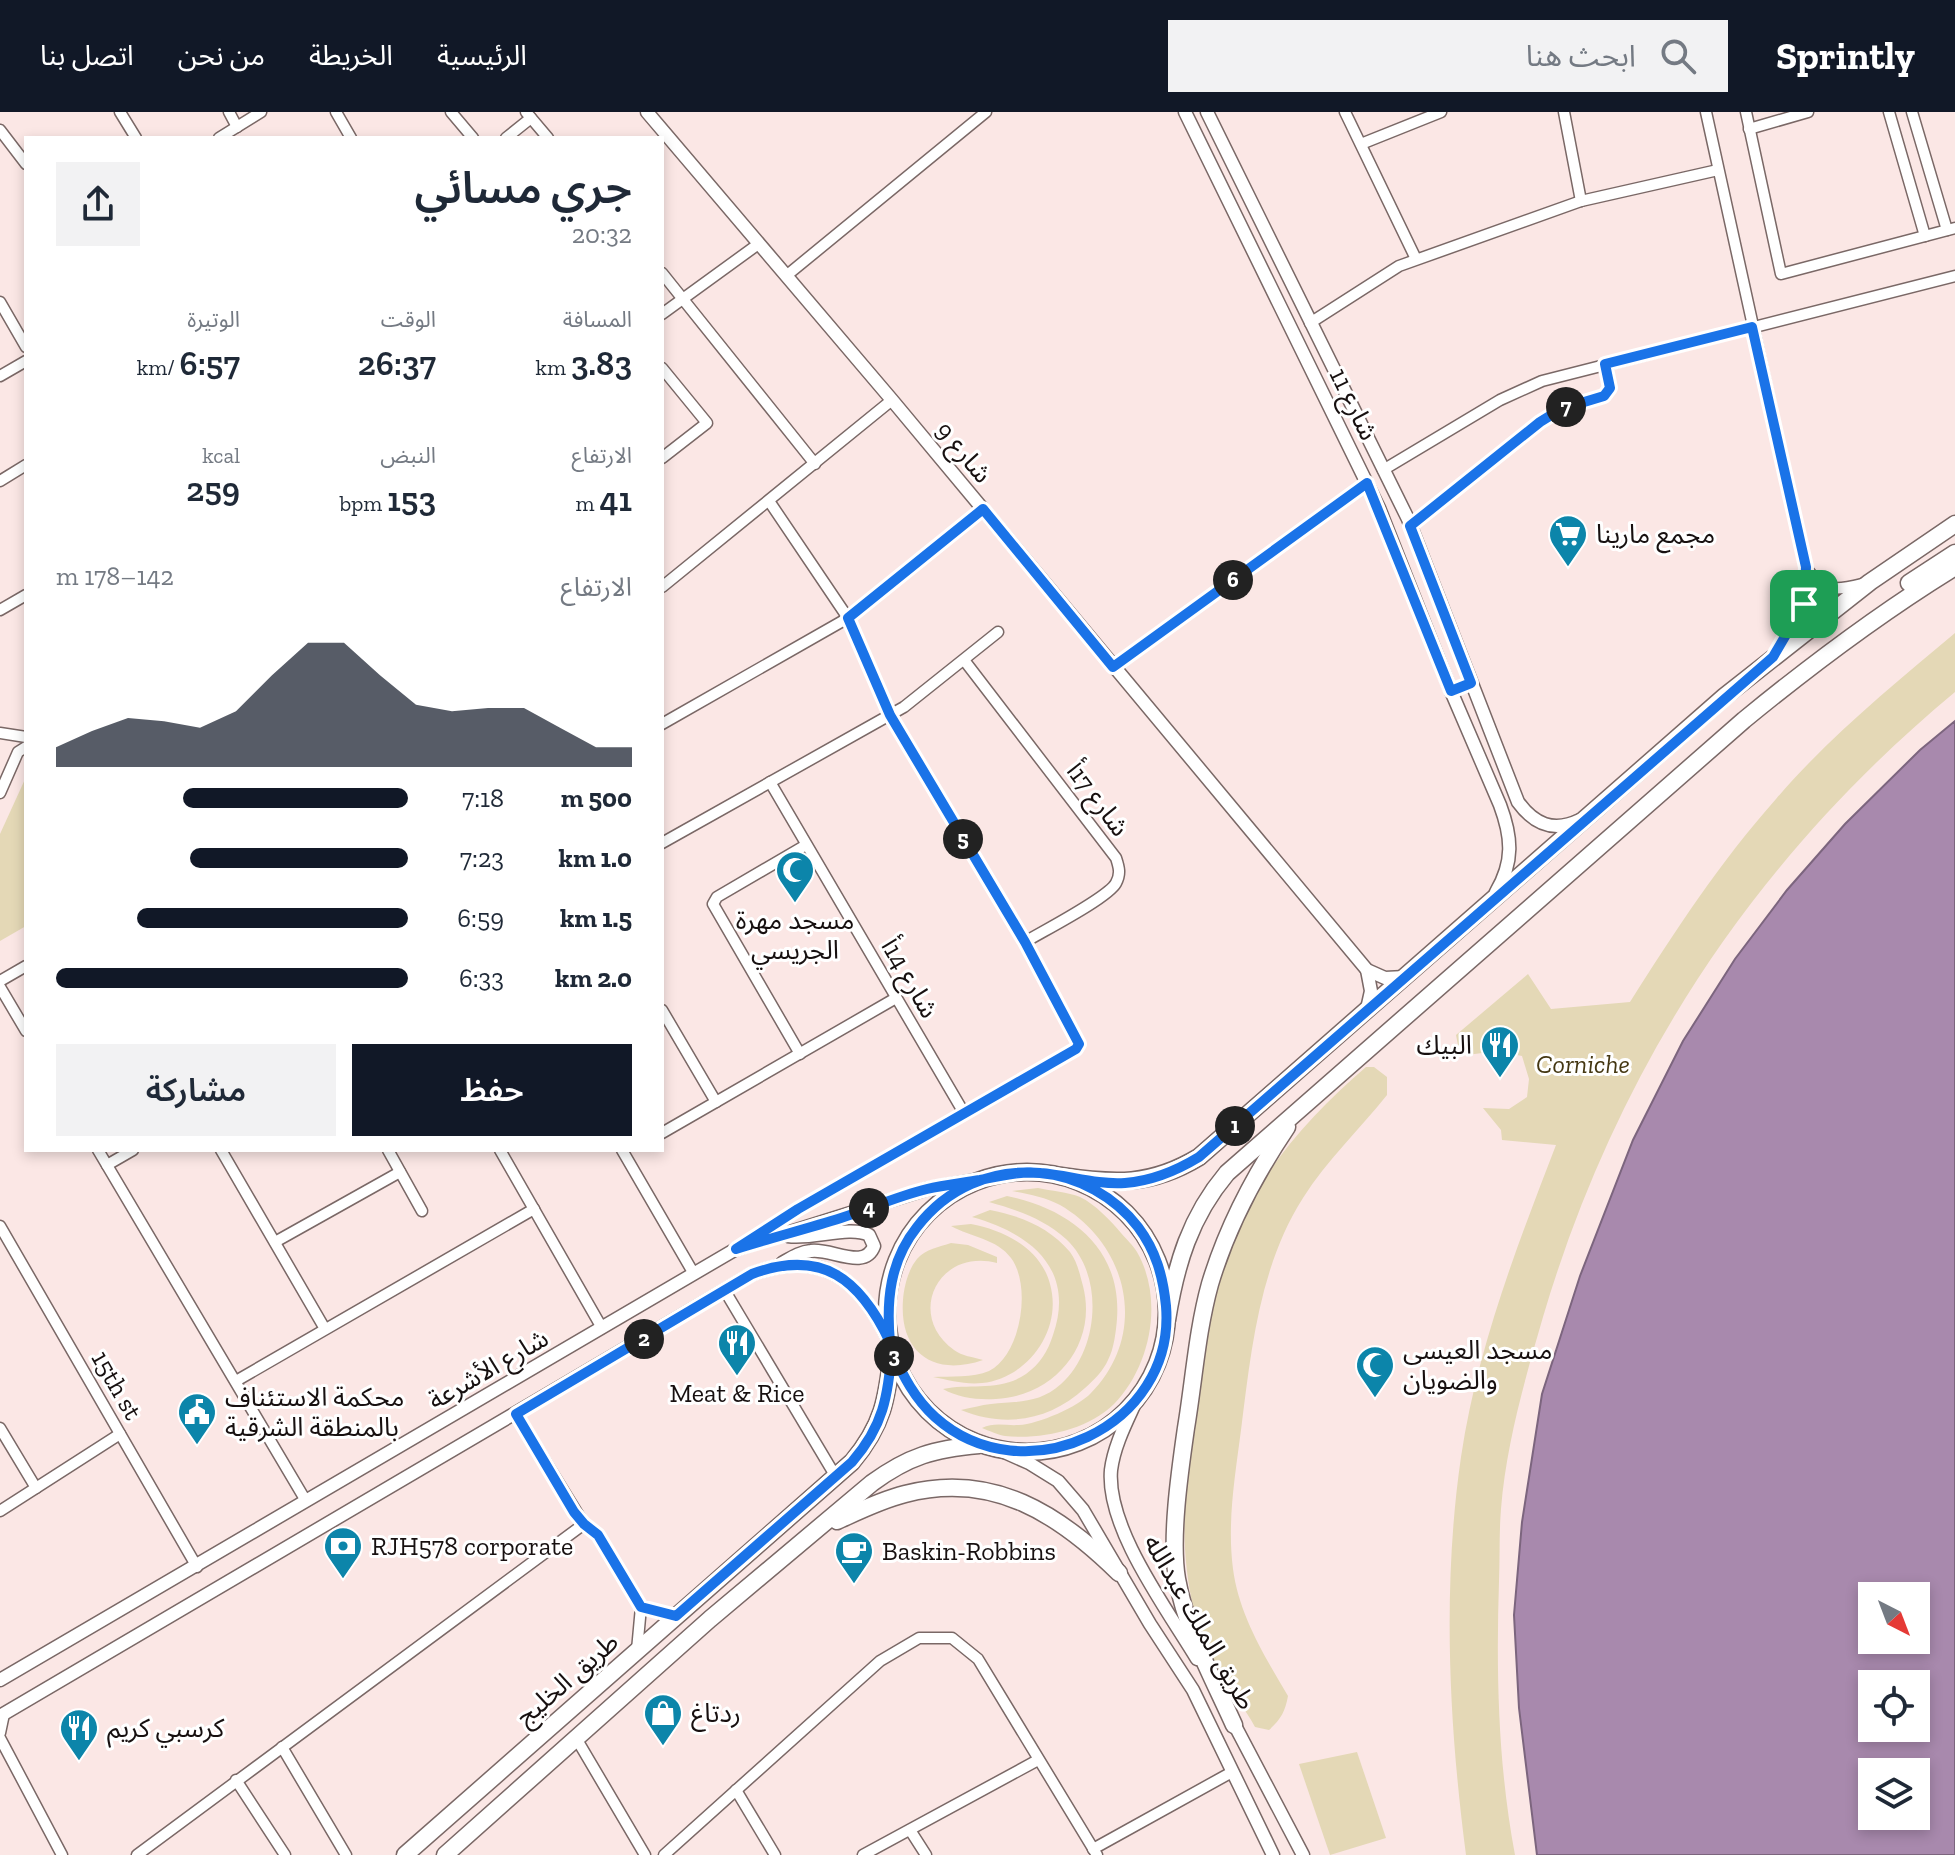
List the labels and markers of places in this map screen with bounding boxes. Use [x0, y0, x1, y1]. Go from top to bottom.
pin: 7 [1546, 387, 1586, 427]
supermarket icon: مجمع مارينا [1547, 513, 1589, 568]
place label: مجمع مارينا [1596, 518, 1715, 554]
pin: 6 [1213, 560, 1253, 600]
pin [1770, 570, 1838, 638]
pin: 5 [943, 819, 983, 859]
mosque icon: مسجد مهرة الجريسي [774, 849, 816, 904]
place label: مسجد مهرة الجريسي [736, 904, 854, 970]
restaurant icon: البيك [1479, 1024, 1521, 1079]
place label: البيك [1416, 1029, 1472, 1061]
pin: 1 [1215, 1106, 1255, 1146]
pin: 4 [849, 1188, 889, 1228]
pin: 2 [624, 1319, 664, 1359]
restaurant icon: Meat & Rice [716, 1322, 758, 1377]
place label: مسجد العيسى والضويان [1403, 1334, 1552, 1396]
pin: 3 [874, 1336, 914, 1376]
mosque icon: مسجد العيسى والضويان [1354, 1344, 1396, 1399]
place label: Meat & Rice [669, 1377, 805, 1409]
place label: محكمة الاستئناف بالمنطقة الشرقية [225, 1381, 404, 1443]
public building icon: محكمة الاستئناف بالمنطقة الشرقية [176, 1391, 218, 1446]
bank icon: RJH578 corporate [322, 1525, 364, 1580]
place label: RJH578 corporate [371, 1530, 573, 1562]
cafe icon: Baskin-Robbins [833, 1530, 875, 1585]
place label: Baskin-Robbins [882, 1535, 1056, 1567]
shop icon: ردتاغ [642, 1692, 684, 1747]
place label: ردتاغ [691, 1697, 741, 1732]
restaurant icon: كرسبي كريم [58, 1707, 100, 1762]
place label: كرسبي كريم [107, 1712, 224, 1748]

